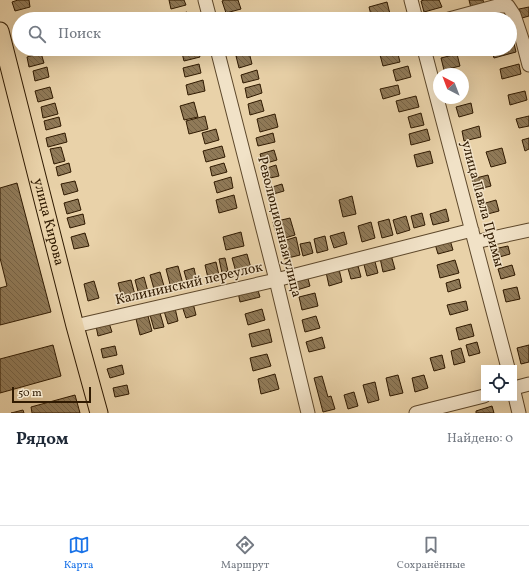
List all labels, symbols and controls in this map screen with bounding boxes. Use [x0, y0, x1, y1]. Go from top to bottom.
search box [12, 12, 517, 56]
icon: search [26, 23, 48, 45]
text: Поиск [58, 24, 101, 45]
north arrow [433, 68, 469, 104]
street label: улица Павла Примы [456, 139, 508, 269]
street label: Революционная улица [252, 155, 306, 299]
street label: улица Кирова [28, 176, 69, 268]
street label: Калининский переулок [113, 258, 265, 310]
map controls [481, 365, 517, 401]
button: locate [481, 365, 517, 401]
scale bar [12, 385, 91, 404]
text: 50 m [18, 386, 42, 401]
text: Рядом [16, 428, 69, 451]
text: Найдено: 0 [447, 430, 513, 448]
tab: Карта [64, 534, 94, 573]
tab: Маршрут [221, 534, 269, 573]
tab: Сохранённые [397, 534, 465, 573]

